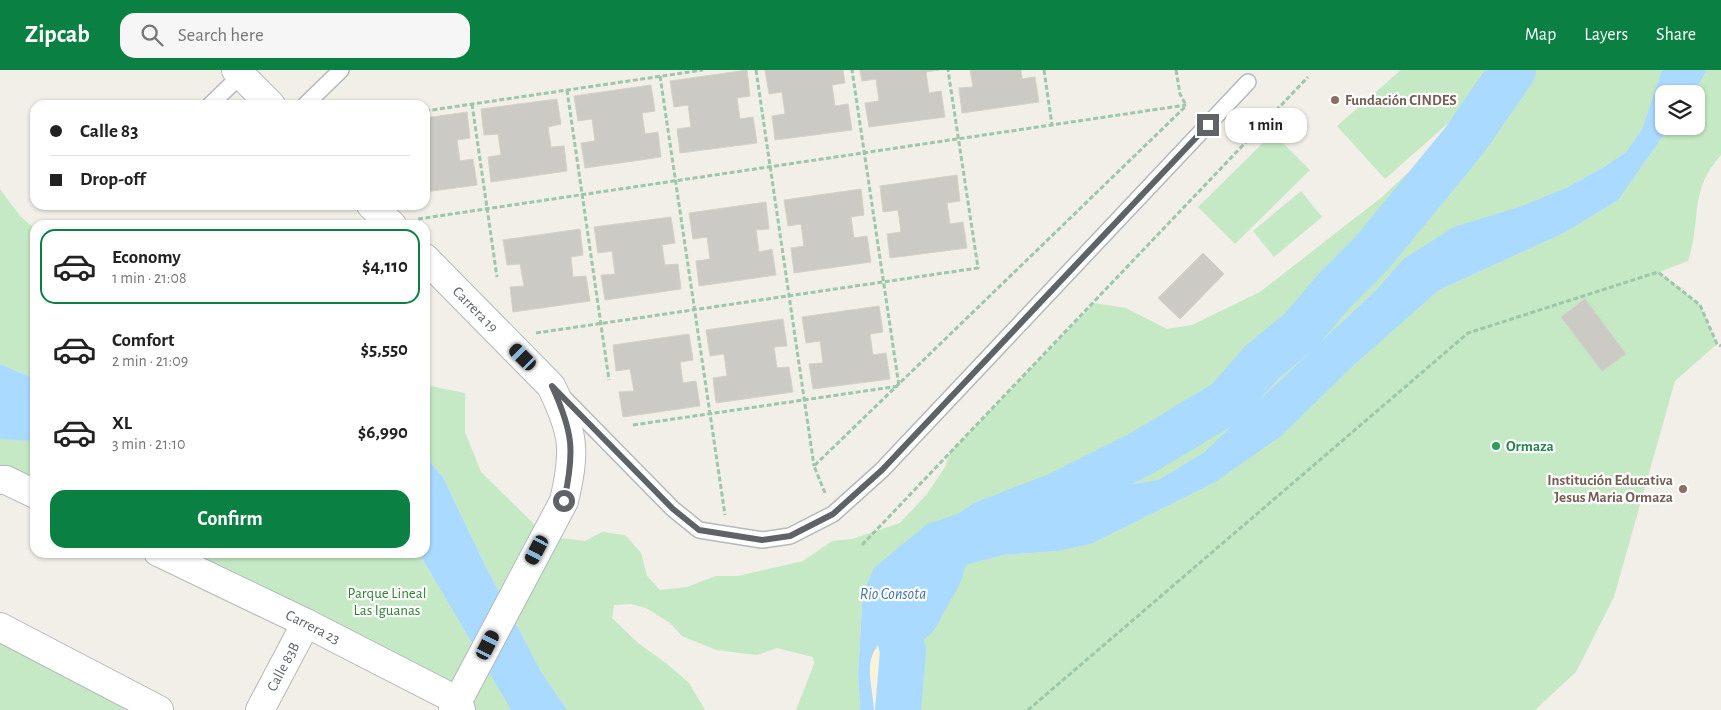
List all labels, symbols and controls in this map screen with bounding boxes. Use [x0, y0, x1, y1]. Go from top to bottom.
search box [120, 13, 470, 58]
icon: search [138, 21, 166, 49]
text: Zipcab [25, 23, 90, 47]
text: Search here [178, 26, 264, 45]
text: Map [1525, 26, 1556, 44]
text: Layers [1584, 26, 1628, 44]
text: Share [1656, 26, 1696, 44]
map controls [1655, 85, 1705, 135]
button: layers [1655, 85, 1705, 135]
place label: Fundación CINDES [1345, 93, 1457, 108]
marker: Fundación CINDES [1329, 94, 1341, 106]
callout: 1 min [1226, 108, 1308, 142]
route end [1197, 114, 1219, 136]
text: 1 min [1249, 117, 1283, 133]
text: Calle 83 [80, 122, 138, 141]
text: Drop-off [80, 170, 145, 189]
icon: car [52, 244, 97, 289]
text: Economy [112, 248, 181, 267]
text: $4,110 [362, 257, 408, 276]
text: 1 min · 21:08 [112, 270, 187, 286]
street label: Carrera 19 [450, 284, 501, 335]
icon: car [52, 327, 97, 372]
text: Comfort [112, 331, 174, 350]
text: $5,550 [361, 340, 408, 359]
car [507, 341, 538, 373]
text: 2 min · 21:09 [112, 353, 188, 369]
icon: car [52, 410, 97, 455]
text: XL [112, 414, 132, 433]
text: $6,990 [358, 423, 408, 442]
text: 3 min · 21:10 [112, 436, 186, 452]
place label: Ormaza [1506, 439, 1554, 454]
marker: Ormaza [1490, 440, 1502, 452]
place label: Institución Educativa Jesus Maria Ormaza [1547, 473, 1673, 505]
marker: Institución Educativa Jesus Maria Ormaza [1677, 483, 1689, 495]
button: Confirm [50, 490, 410, 548]
route start [553, 490, 575, 512]
car [523, 533, 550, 567]
park label: Parque Lineal Las Iguanas [348, 586, 426, 618]
water label: Rio Consota [860, 586, 926, 602]
street label: Carrera 23 [284, 607, 342, 647]
car [474, 628, 501, 662]
street label: Calle 83B [264, 640, 302, 694]

